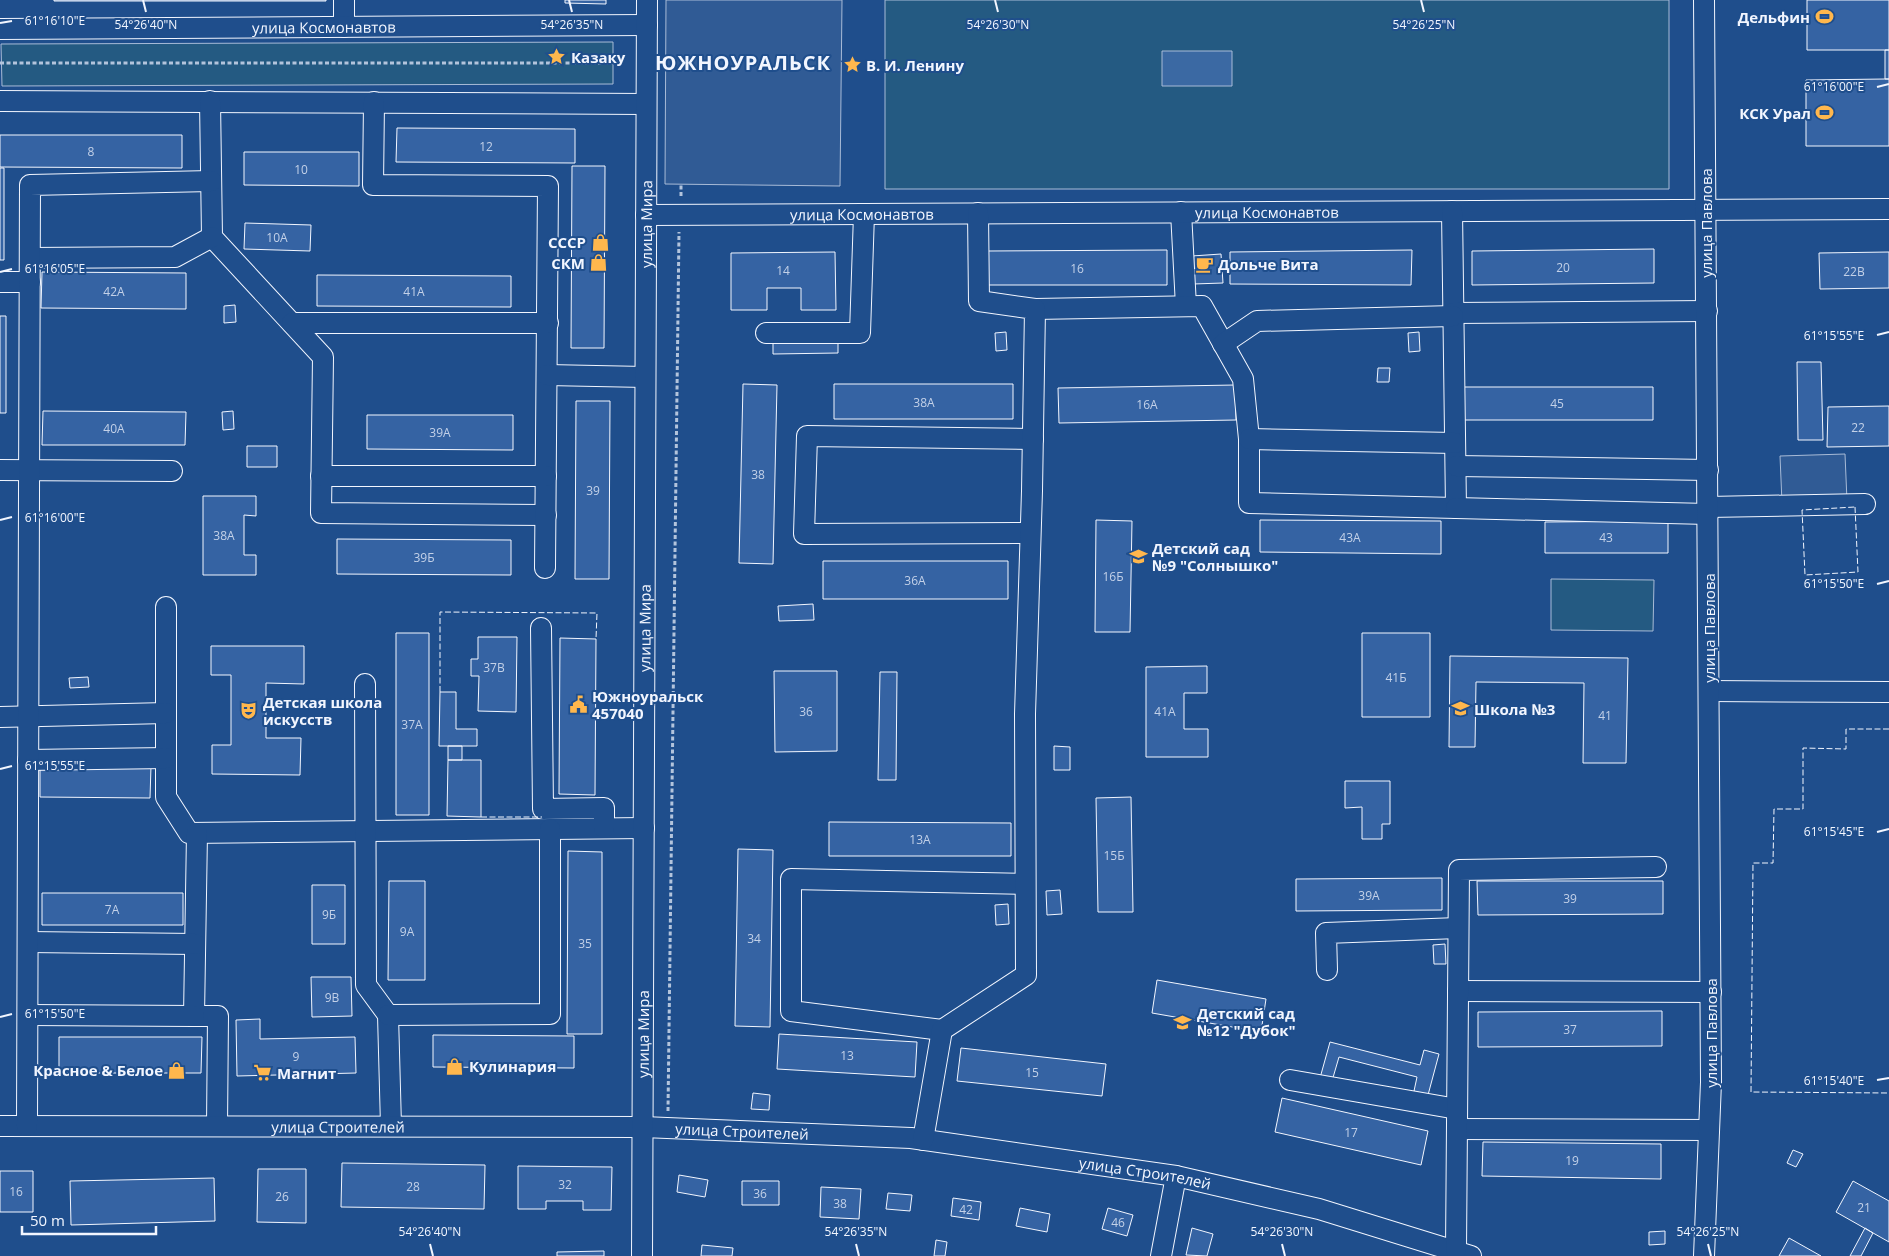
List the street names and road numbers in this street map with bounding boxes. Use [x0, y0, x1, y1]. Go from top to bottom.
street label: улица Космонавтов [252, 17, 396, 37]
street label: улица Павлова [1696, 168, 1716, 278]
street label: улица Мира [636, 180, 656, 268]
street label: улица Космонавтов [1195, 202, 1339, 222]
street label: улица Космонавтов [790, 204, 934, 224]
street label: улица Павлова [1699, 573, 1719, 683]
street label: улица Мира [634, 584, 655, 672]
street label: улица Павлова [1701, 978, 1721, 1088]
street label: улица Мира [633, 990, 653, 1078]
street label: улица Строителей [271, 1116, 405, 1137]
street label: улица Строителей [675, 1118, 809, 1144]
street label: улица Строителей [1078, 1152, 1213, 1194]

